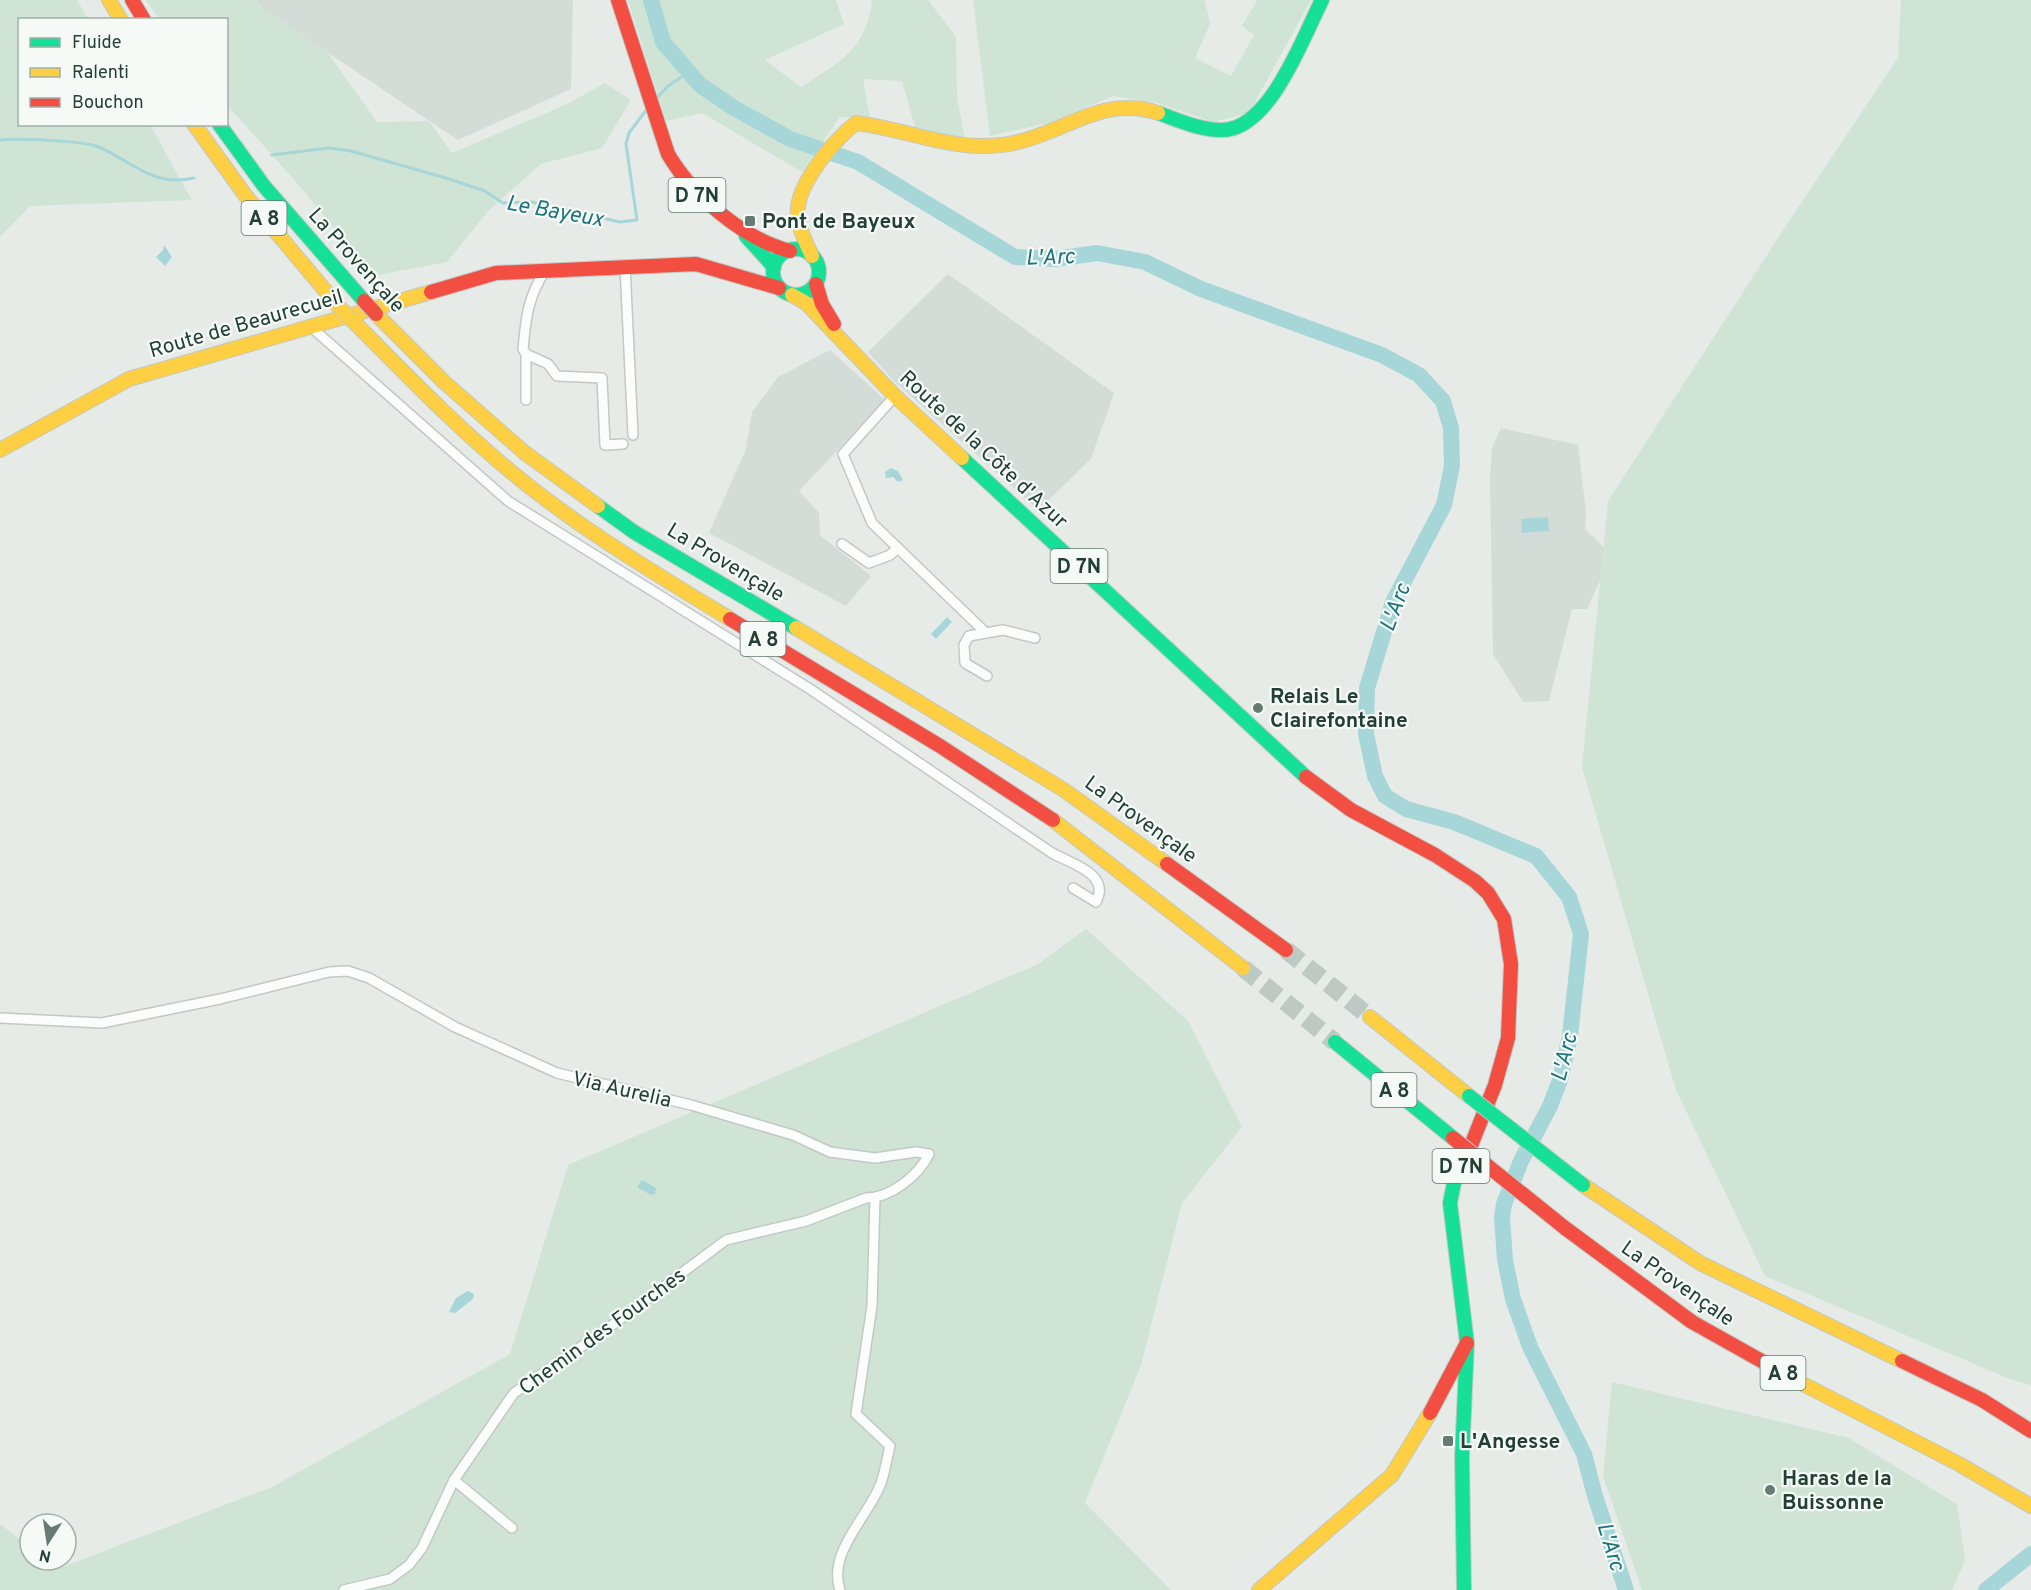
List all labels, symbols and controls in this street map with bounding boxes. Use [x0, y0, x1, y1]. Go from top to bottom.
legend [18, 18, 228, 126]
text: Fluide [72, 32, 121, 55]
text: Ralenti [72, 62, 129, 85]
text: Bouchon [72, 92, 144, 115]
road number: D 7N [668, 178, 726, 212]
water label: Le Bayeux [504, 191, 606, 234]
road number: A 8 [242, 201, 286, 235]
street label: La Provençale [301, 203, 410, 319]
place label: Pont de Bayeux [762, 209, 916, 236]
marker: Pont de Bayeux [743, 214, 757, 228]
water label: L'Arc [1025, 244, 1076, 273]
street label: Route de Beaurecueil [146, 284, 347, 365]
street label: Route de la Côte d'Azur [893, 365, 1073, 535]
street label: La Provençale [661, 518, 789, 609]
road number: D 7N [1050, 549, 1108, 583]
water label: L'Arc [1375, 580, 1418, 636]
road number: A 8 [740, 622, 786, 656]
place label: Relais Le Clairefontaine [1270, 684, 1408, 735]
marker: Relais Le Clairefontaine [1251, 701, 1265, 715]
street label: La Provençale [1079, 770, 1202, 870]
water label: L'Arc [1546, 1030, 1585, 1085]
street label: Via Aurelia [569, 1066, 674, 1115]
road number: A 8 [1372, 1073, 1416, 1107]
road number: D 7N [1432, 1149, 1490, 1183]
street label: La Provençale [1615, 1235, 1739, 1333]
street label: Chemin des Fourches [514, 1263, 692, 1402]
road number: A 8 [1760, 1356, 1806, 1390]
place label: L'Angesse [1460, 1429, 1560, 1456]
marker: L'Angesse [1441, 1434, 1455, 1448]
place label: Haras de la Buissonne [1782, 1466, 1892, 1517]
marker: Haras de la Buissonne [1763, 1483, 1777, 1497]
north arrow [18, 1512, 78, 1572]
water label: L'Arc [1590, 1519, 1630, 1575]
text: N [38, 1544, 53, 1566]

